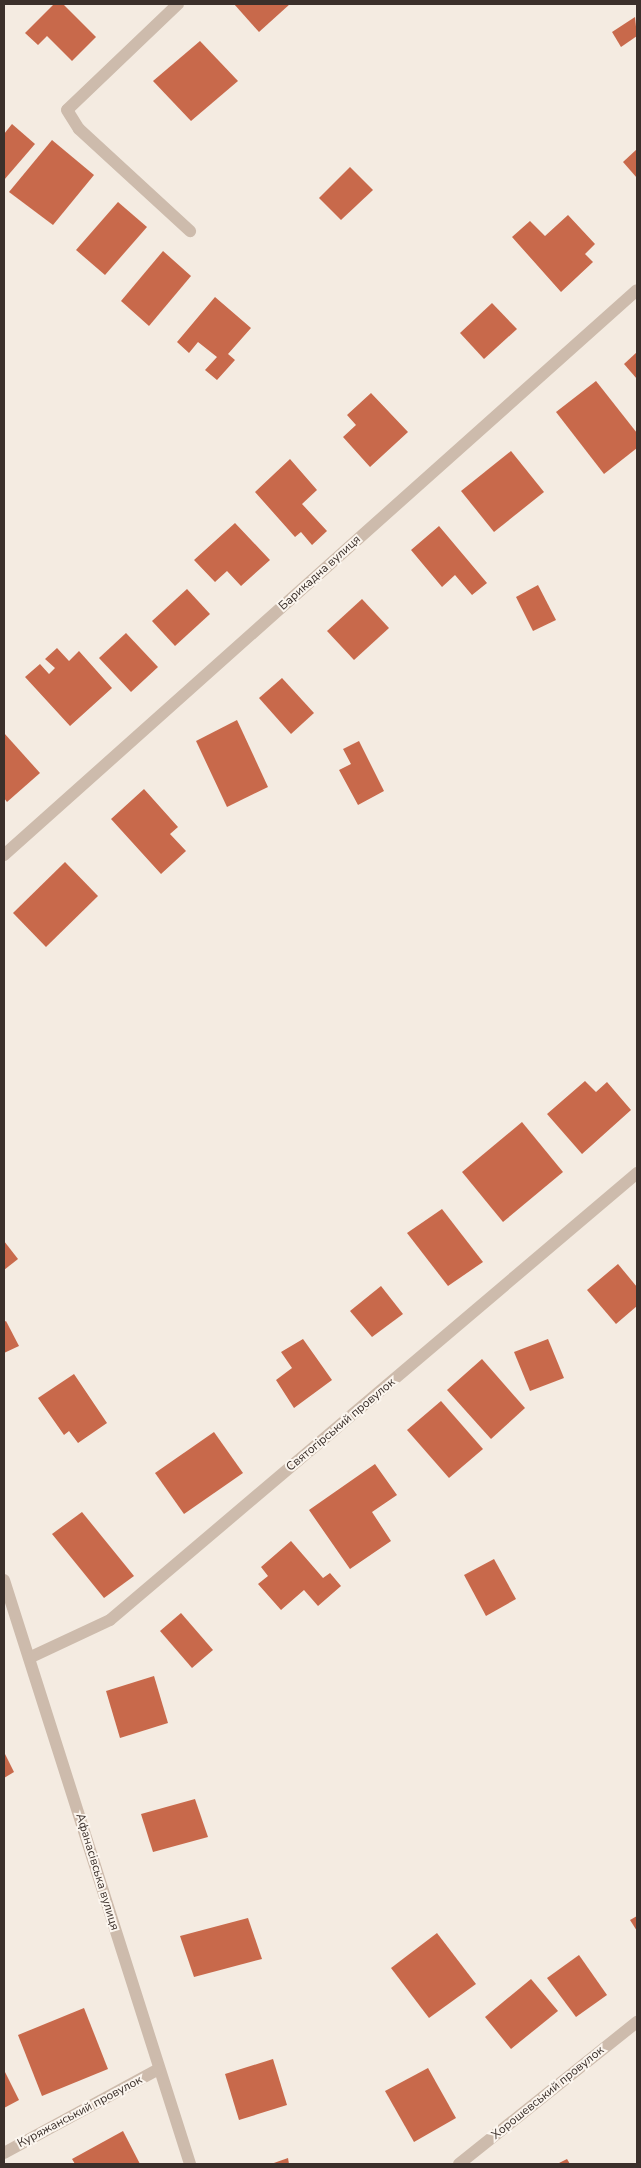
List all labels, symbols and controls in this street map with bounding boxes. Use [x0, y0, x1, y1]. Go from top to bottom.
street label: Барикадна вулиця [276, 533, 364, 613]
street label: Святогірський провулок [284, 1375, 398, 1475]
street label: Афанасівська вулиця [72, 1812, 122, 1932]
street label: Хорошевський провулок [489, 2043, 607, 2143]
street label: Куряжанський провулок [15, 2073, 145, 2151]

